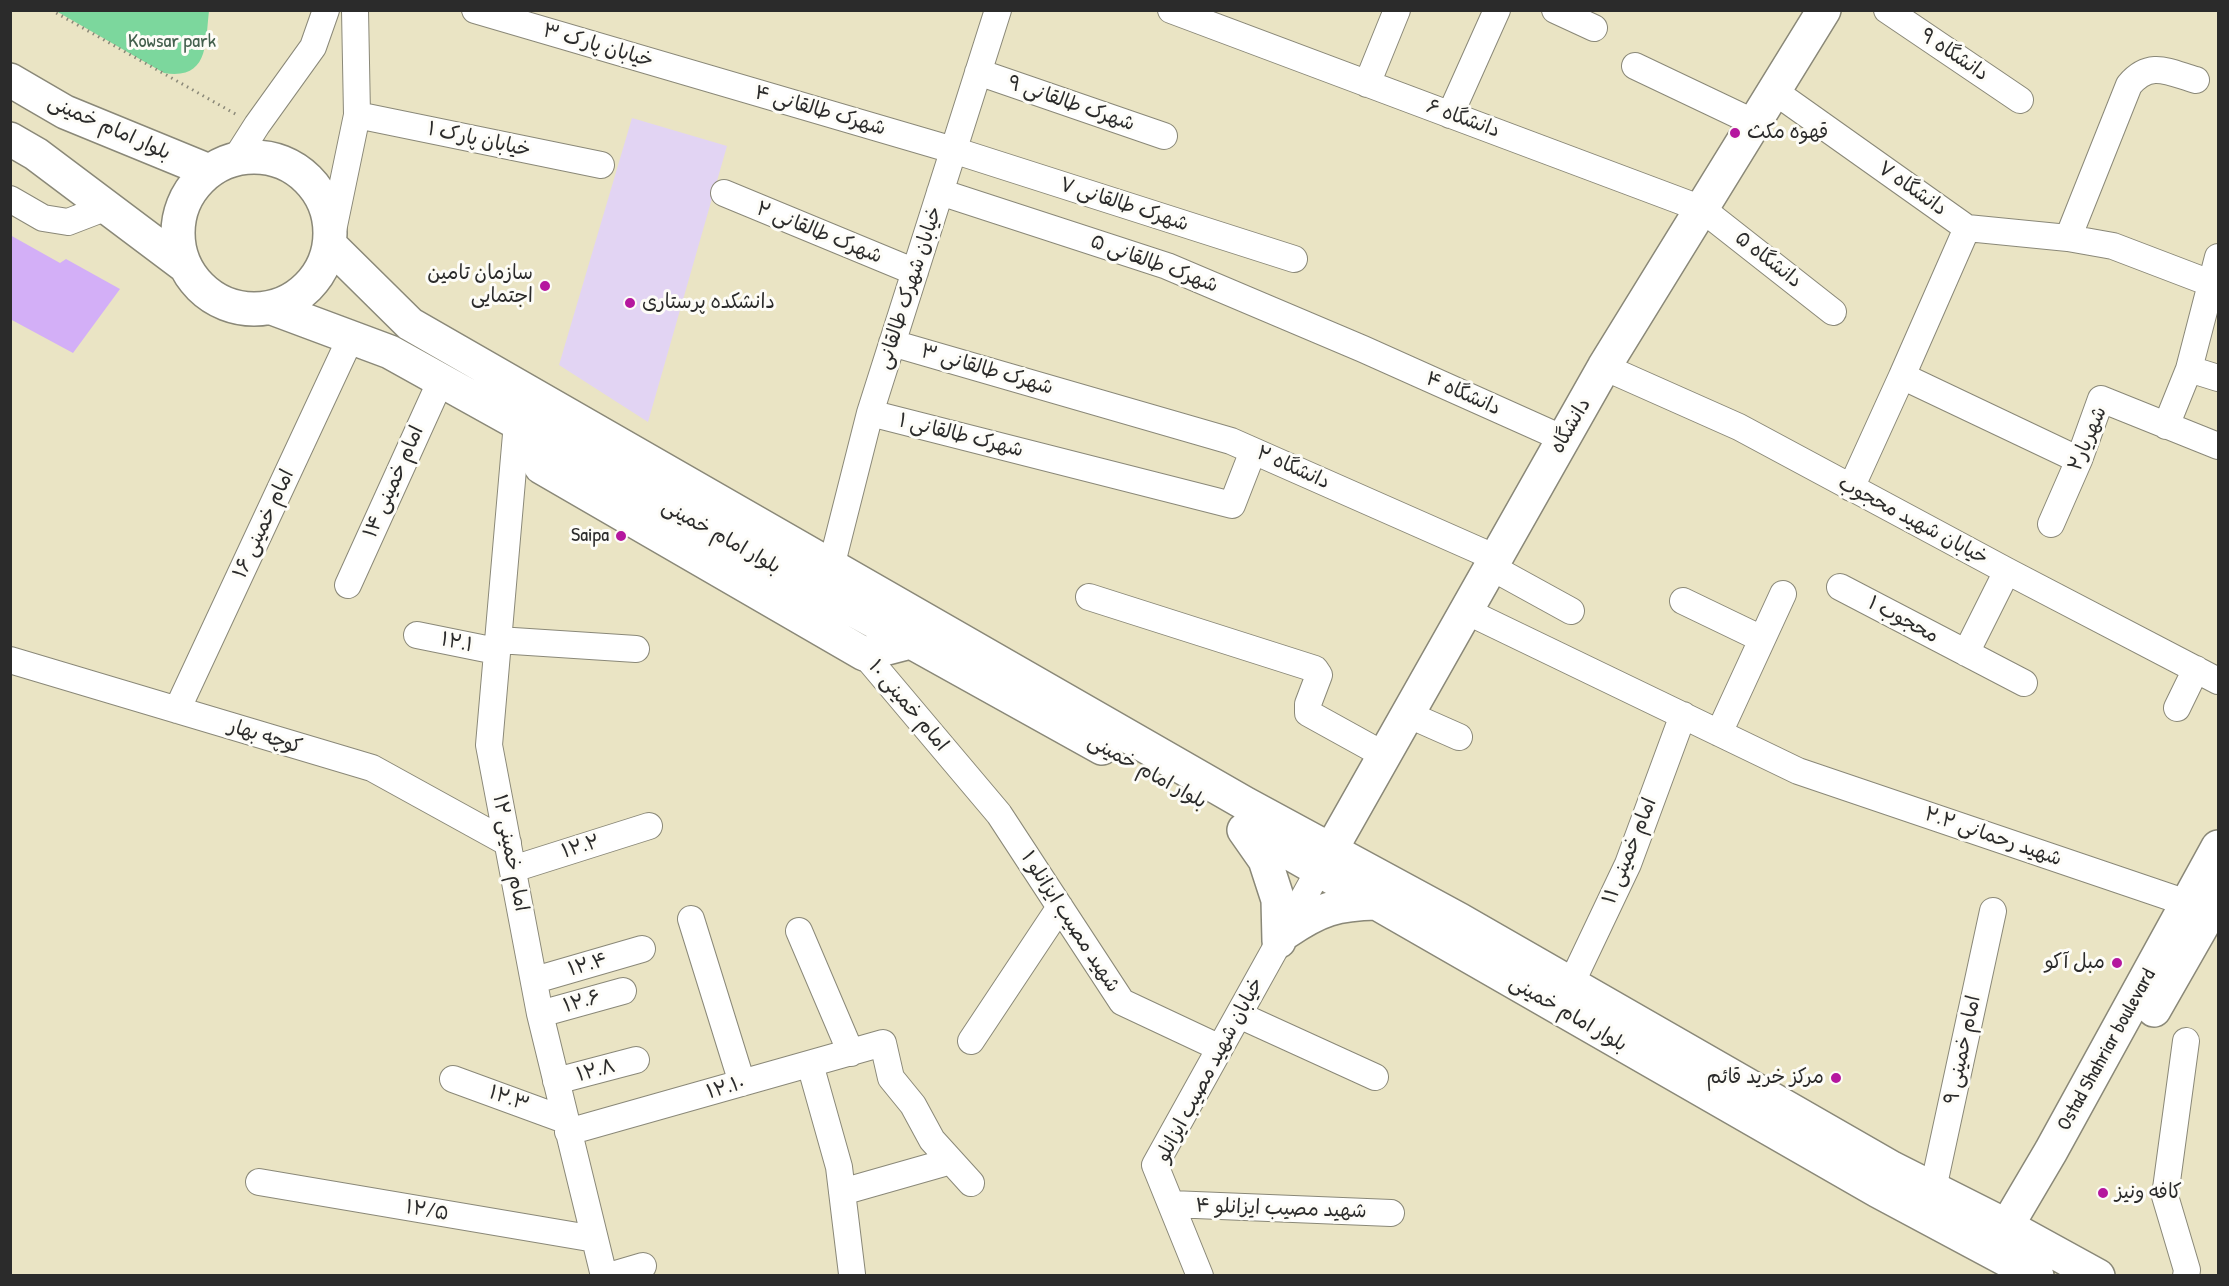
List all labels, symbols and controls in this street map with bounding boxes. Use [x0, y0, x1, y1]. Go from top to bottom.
street label: خیابان پارک ۳ [540, 19, 656, 73]
street label: دانشگاه ۹ [1915, 24, 1993, 86]
park label: Kowsar park [128, 30, 216, 54]
street label: شهرک طالقانی ۹ [1004, 71, 1138, 137]
street label: شهرک طالقانی ۴ [752, 81, 888, 141]
street label: بلوار امام خمینی [44, 90, 174, 166]
street label: دانشگاه ۶ [1423, 95, 1503, 143]
street label: خیابان پارک ۱ [425, 117, 533, 163]
place label: قهوه مکث [1747, 121, 1828, 145]
marker: قهوه مکث [1728, 126, 1742, 140]
street label: دانشگاه ۷ [1873, 157, 1951, 221]
street label: شهرک طالقانی ۷ [1056, 173, 1192, 237]
street label: شهرک طالقانی ۲ [752, 197, 886, 269]
street label: خیابان شهرک طالقانی [872, 204, 948, 372]
street label: دانشگاه ۵ [1730, 226, 1806, 294]
street label: شهرک طالقانی ۵ [1087, 230, 1221, 298]
place label: سازمان تامین اجتمایی [427, 262, 533, 309]
marker: سازمان تامین اجتمایی [538, 279, 552, 293]
place label: دانشکده پرستاری [642, 291, 775, 315]
marker: دانشکده پرستاری [623, 296, 637, 310]
street label: شهرک طالقانی ۳ [918, 340, 1056, 400]
street label: دانشگاه ۴ [1422, 367, 1504, 421]
street label: دانشگاه [1546, 394, 1596, 458]
street label: شهریار۲ [2064, 403, 2112, 475]
street label: شهرک طالقانی ۱ [896, 409, 1026, 463]
street label: امام خمینی ۱۴ [359, 422, 429, 542]
street label: دانشگاه ۲ [1253, 441, 1333, 495]
street label: امام خمینی ۱۶ [228, 466, 300, 582]
street label: خیابان شهید محجوب [1834, 471, 1992, 571]
street label: بلوار امام خمینی [658, 495, 784, 579]
place label: Saipa [571, 524, 609, 548]
marker: Saipa [614, 529, 628, 543]
street label: محجوب ۱ [1864, 591, 1942, 649]
street label: ۱۲.۱ [439, 628, 475, 658]
street label: امام خمینی ۱۰ [863, 655, 953, 757]
street label: کوچه بهار [225, 714, 305, 760]
street label: بلوار امام خمینی [1084, 730, 1210, 814]
street label: امام خمینی ۱۲ [487, 792, 533, 914]
street label: امام خمینی ۱۱ [1598, 794, 1662, 908]
street label: شهید رحمانی ۲.۲ [1921, 802, 2065, 872]
street label: ۱۲.۲ [559, 830, 603, 864]
street label: شهید مصیب ایزانلو ۱ [1015, 847, 1125, 997]
street label: ۱۲.۴ [565, 948, 611, 982]
place label: مبل آکو [2045, 951, 2105, 975]
marker: مبل آکو [2110, 956, 2124, 970]
street label: Ostad Shahriar boulevard [2053, 965, 2161, 1135]
street label: بلوار امام خمینی [1505, 971, 1631, 1057]
street label: خیابان شهید مصیب ایزانلو [1151, 974, 1269, 1166]
street label: ۱۲.۶ [561, 985, 603, 1019]
street label: امام خمینی ۹ [1940, 993, 1986, 1107]
street label: ۱۲.۸ [574, 1054, 618, 1088]
place label: مرکز خرید قائم [1707, 1066, 1824, 1090]
street label: ۱۲.۱۰ [704, 1071, 748, 1105]
marker: مرکز خرید قائم [1829, 1071, 1843, 1085]
street label: ۱۲.۳ [485, 1081, 533, 1117]
place label: کافه ونیز [2115, 1181, 2182, 1205]
marker: کافه ونیز [2096, 1186, 2110, 1200]
street label: شهید مصیب ایزانلو ۴ [1195, 1194, 1367, 1224]
street label: ۱۲/۵ [404, 1195, 450, 1227]

